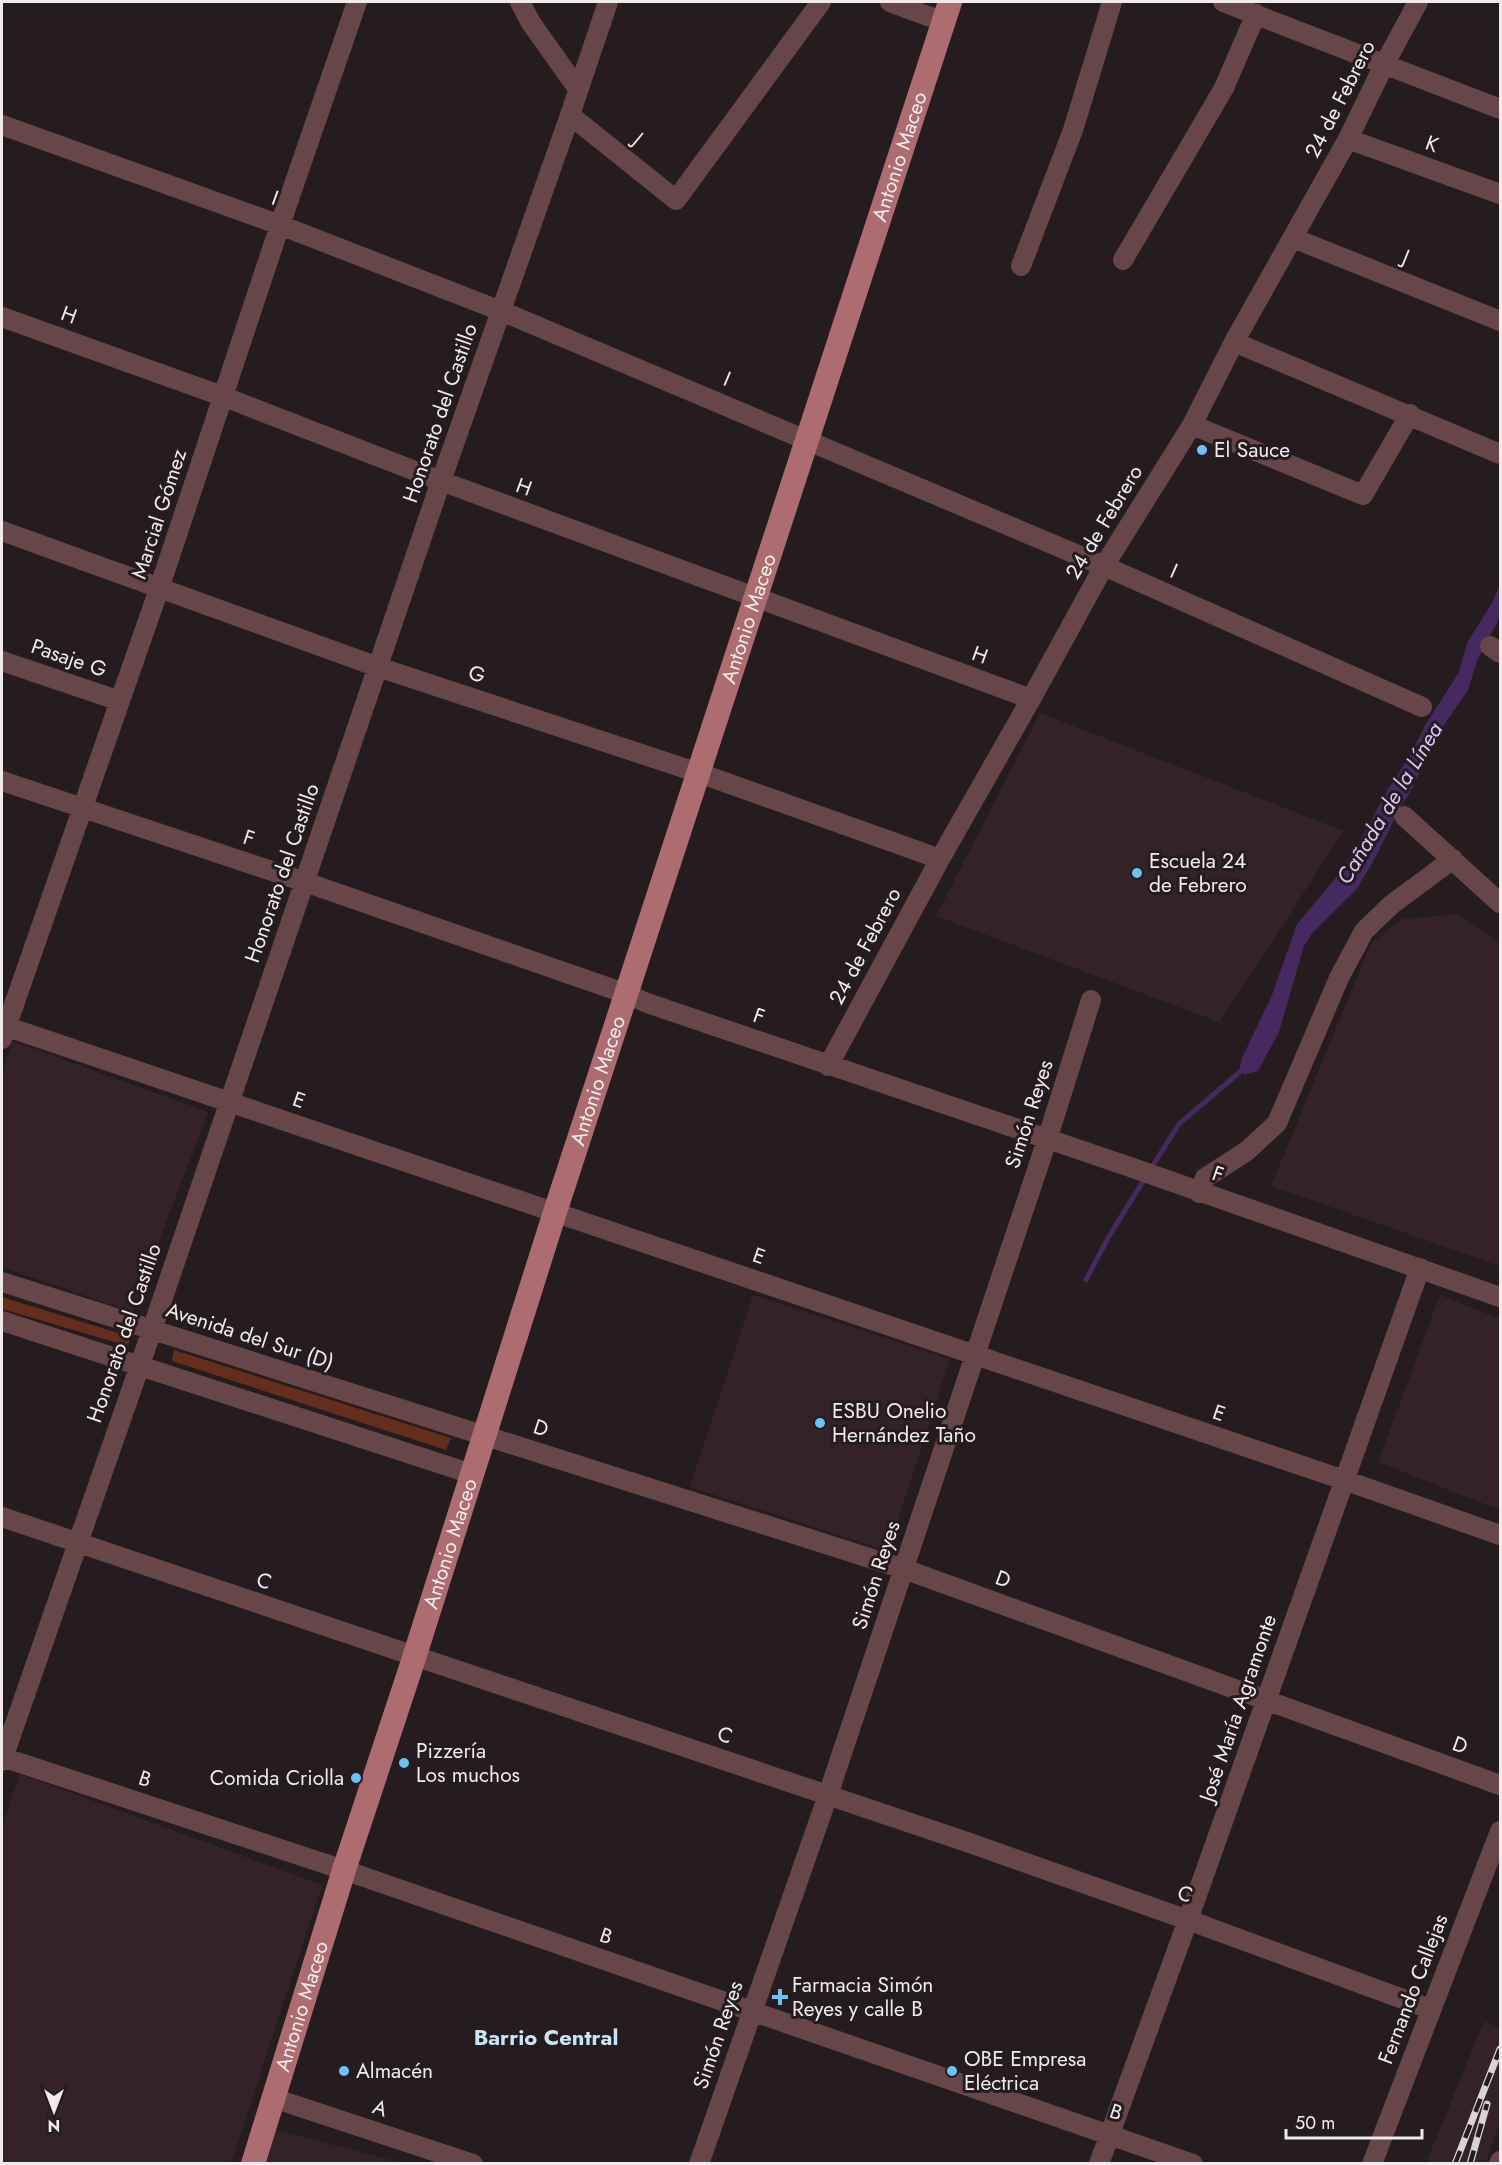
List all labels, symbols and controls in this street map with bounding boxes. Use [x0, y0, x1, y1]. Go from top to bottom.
street label: 24 de Febrero [1298, 35, 1382, 163]
street label: Antonio Maceo [864, 88, 935, 225]
street label: J [624, 124, 649, 152]
street label: K [1421, 128, 1443, 160]
street label: I [267, 183, 283, 213]
street label: J [1395, 241, 1414, 272]
street label: H [57, 298, 81, 332]
street label: Honorato del Castillo [395, 319, 485, 507]
street label: I [719, 364, 735, 394]
place label: El Sauce [1214, 435, 1290, 465]
marker: El Sauce [1195, 443, 1209, 457]
street label: Marcial Gómez [124, 445, 194, 583]
street label: 24 de Febrero [1058, 459, 1150, 585]
street label: H [512, 470, 536, 504]
street label: Antonio Maceo [713, 550, 784, 687]
street label: I [1166, 556, 1182, 586]
street label: Pasaje G [27, 631, 111, 685]
street label: H [968, 638, 992, 672]
street label: G [465, 657, 489, 691]
water label: Cañada de la Línea [1328, 716, 1450, 890]
street label: Honorato del Castillo [237, 779, 327, 967]
street label: F [239, 822, 259, 854]
place label: Escuela 24 de Febrero [1149, 846, 1247, 900]
marker: Escuela 24 de Febrero [1130, 866, 1144, 880]
street label: 24 de Febrero [822, 882, 908, 1010]
street label: F [749, 1000, 769, 1032]
street label: Antonio Maceo [563, 1012, 633, 1150]
street label: Simón Reyes [997, 1056, 1061, 1172]
street label: E [289, 1084, 309, 1116]
street label: F [1208, 1158, 1228, 1190]
street label: Honorato del Castillo [79, 1239, 169, 1427]
street label: E [749, 1240, 769, 1272]
street label: Avenida del Sur (D) [162, 1295, 338, 1377]
place label: ESBU Onelio Hernández Taño [832, 1396, 976, 1450]
street label: E [1209, 1397, 1229, 1429]
street label: D [530, 1412, 552, 1444]
marker: ESBU Onelio Hernández Taño [813, 1416, 827, 1430]
street label: Antonio Maceo [415, 1475, 485, 1613]
street label: Simón Reyes [844, 1517, 908, 1633]
street label: D [991, 1562, 1015, 1596]
street label: C [252, 1564, 276, 1598]
street label: José María Agramonte [1191, 1610, 1284, 1808]
street label: C [714, 1719, 736, 1751]
street label: D [1448, 1728, 1472, 1762]
place label: Pizzería Los muchos [416, 1736, 520, 1790]
marker: Pizzería Los muchos [397, 1756, 411, 1770]
street label: B [135, 1763, 155, 1795]
place label: Comida Criolla [210, 1763, 344, 1793]
marker: Comida Criolla [349, 1771, 363, 1785]
street label: C [1173, 1877, 1197, 1911]
street label: Fernando Callejas [1371, 1910, 1455, 2068]
street label: B [596, 1920, 616, 1952]
street label: Antonio Maceo [267, 1937, 336, 2075]
place label: Farmacia Simón Reyes y calle B [792, 1970, 933, 2024]
street label: Simón Reyes [685, 1977, 751, 2093]
marker: Farmacia Simón Reyes y calle B [773, 1990, 787, 2004]
district label: Barrio Central [474, 2021, 618, 2053]
place label: OBE Empresa Eléctrica [964, 2044, 1086, 2098]
place label: Almacén [356, 2056, 433, 2086]
marker: Almacén [337, 2064, 351, 2078]
marker: OBE Empresa Eléctrica [945, 2064, 959, 2078]
north arrow [24, 2081, 84, 2141]
street label: A [369, 2092, 391, 2124]
street label: B [1106, 2096, 1126, 2128]
scale bar [1286, 2102, 1422, 2140]
text: 50 m [1295, 2110, 1335, 2136]
text: N [48, 2114, 60, 2137]

